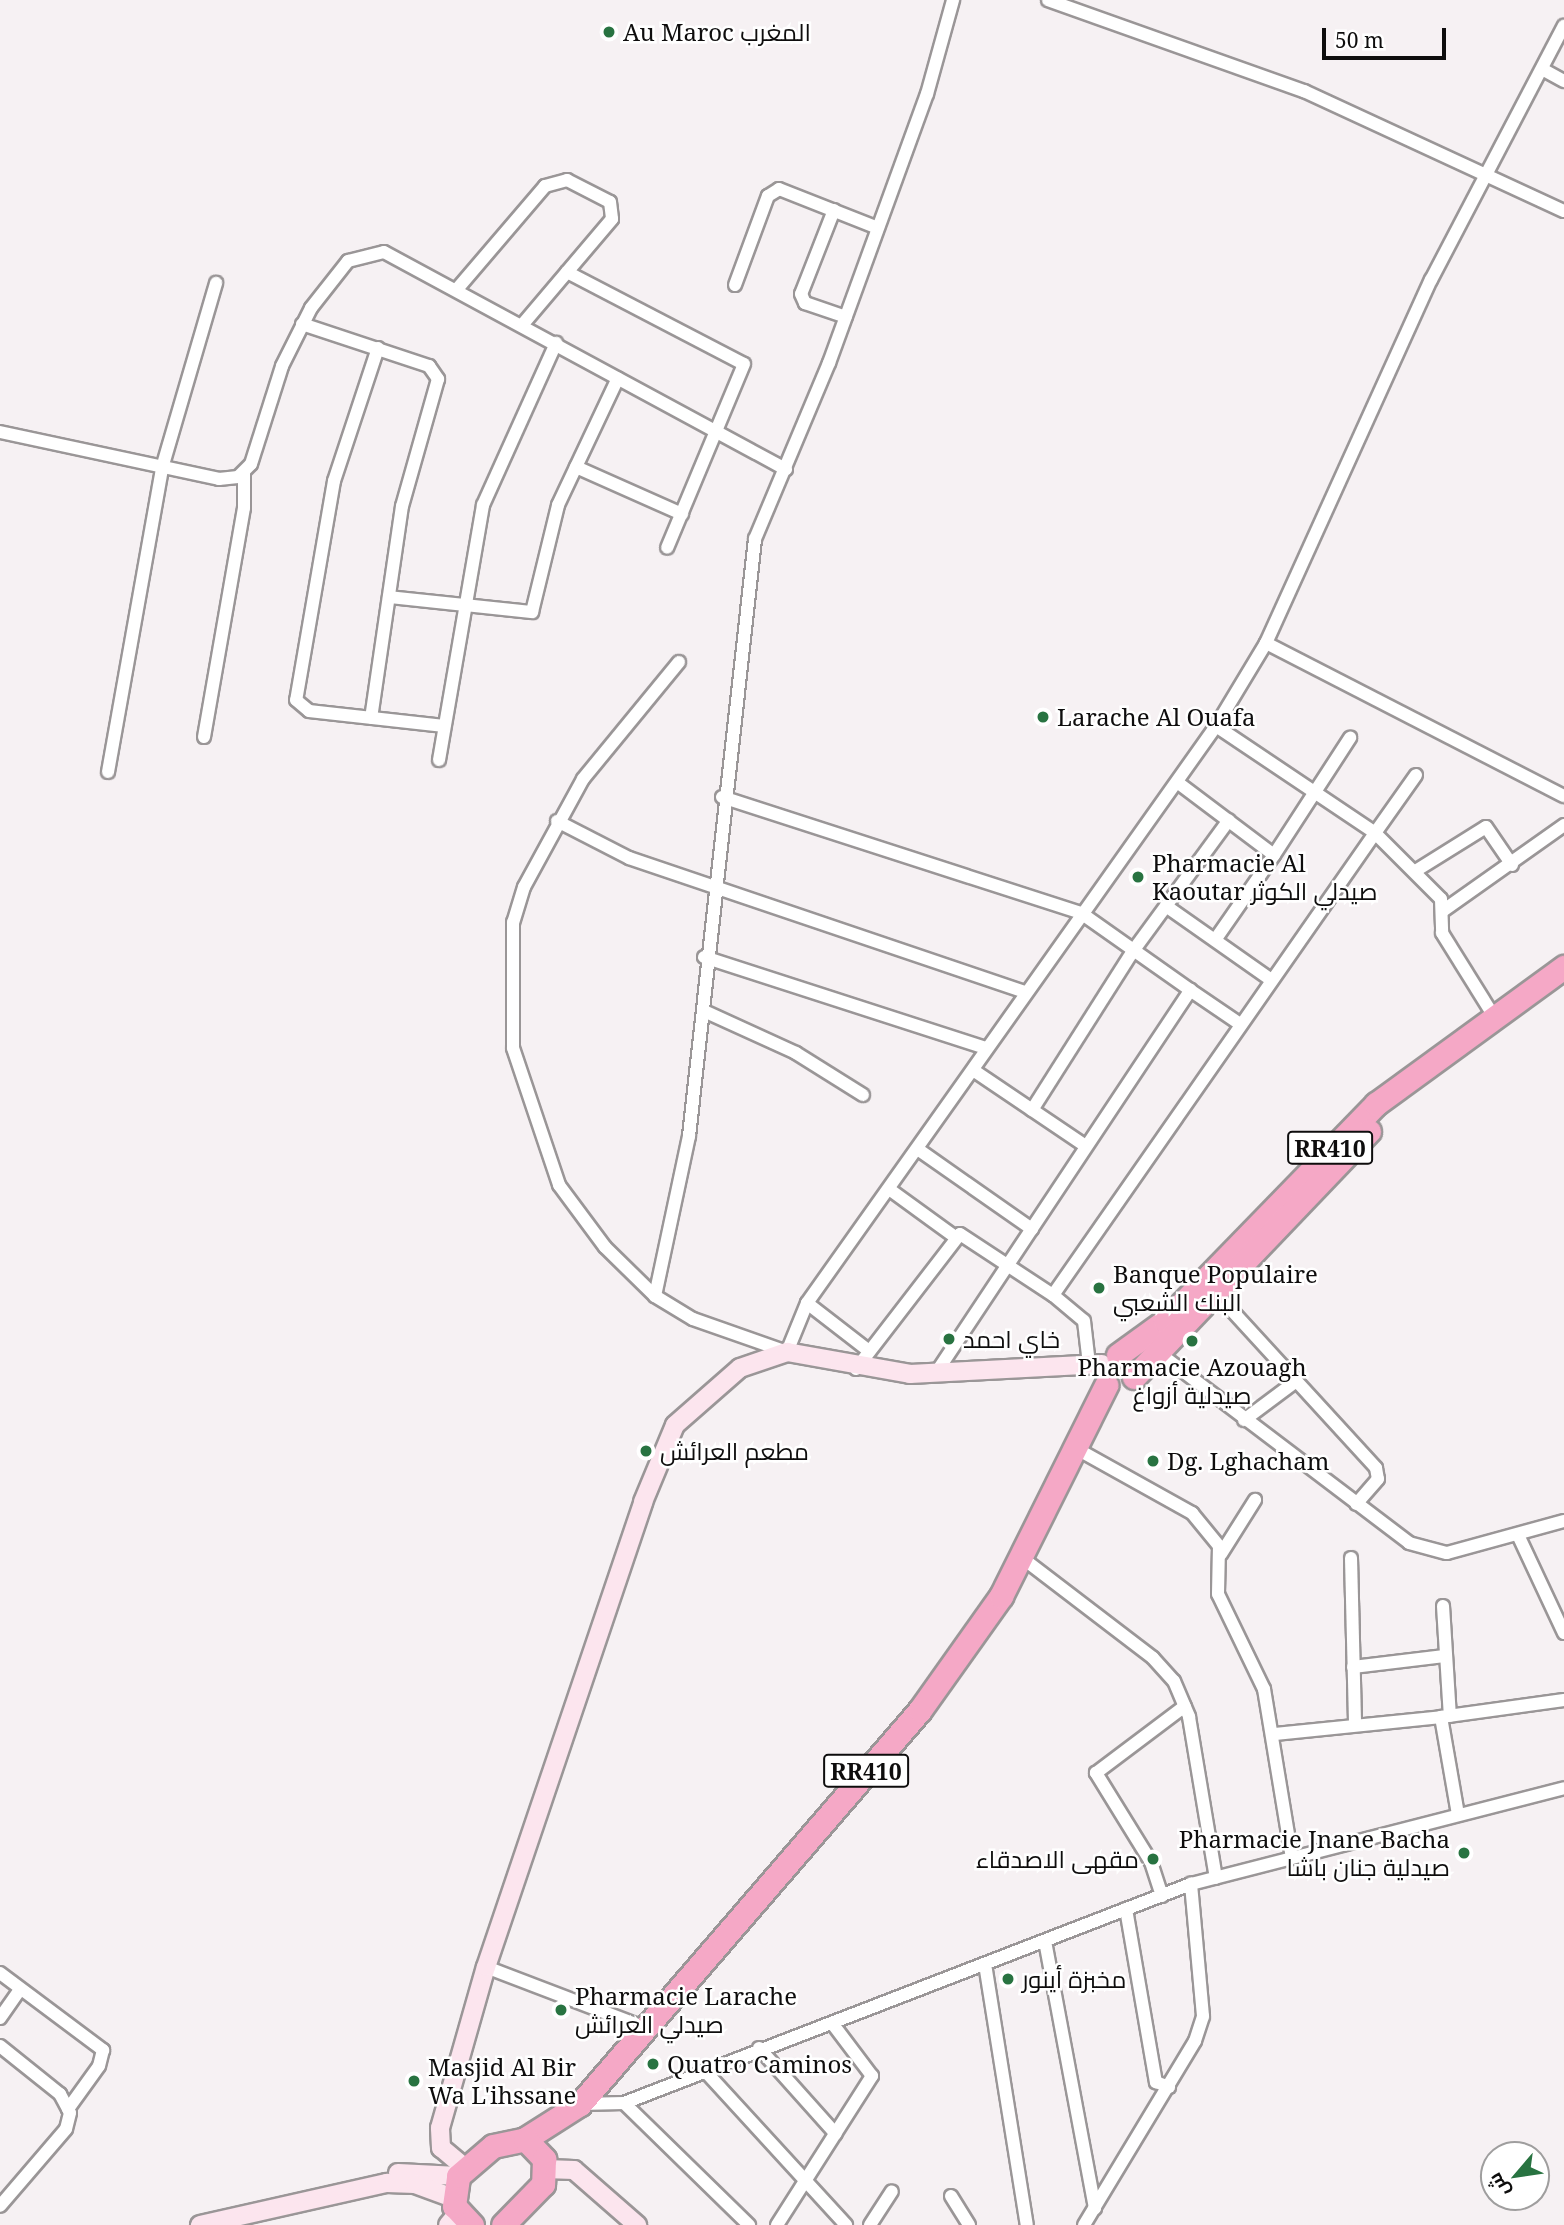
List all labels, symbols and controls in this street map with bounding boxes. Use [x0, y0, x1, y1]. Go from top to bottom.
scale bar [1326, 14, 1450, 58]
place label: Au Maroc المغرب [623, 18, 811, 46]
marker: Au Maroc المغرب [601, 24, 617, 40]
text: 50 m [1335, 26, 1384, 54]
place label: Larache Al Ouafa [1057, 703, 1255, 731]
marker: Larache Al Ouafa [1035, 709, 1051, 725]
place label: Pharmacie Al Kaoutar صيدلي الكوثر [1152, 849, 1378, 905]
marker: Pharmacie Al Kaoutar صيدلي الكوثر [1130, 869, 1146, 885]
road number: RR410 [1286, 1128, 1374, 1168]
place label: Banque Populaire البنك الشعبي [1113, 1260, 1318, 1316]
marker: Banque Populaire البنك الشعبي [1091, 1280, 1107, 1296]
place label: خاي احمد [963, 1325, 1060, 1353]
marker: خاي احمد [941, 1331, 957, 1347]
marker: Pharmacie Azouagh صيدلية أزواغ [1184, 1333, 1200, 1349]
place label: Pharmacie Azouagh صيدلية أزواغ [1077, 1353, 1307, 1409]
place label: مطعم العرائش [660, 1437, 809, 1465]
marker: مطعم العرائش [638, 1443, 654, 1459]
place label: Dg. Lghacham [1167, 1447, 1329, 1475]
marker: Dg. Lghacham [1145, 1453, 1161, 1469]
road number: RR410 [822, 1752, 910, 1790]
place label: Pharmacie Jnane Bacha صيدلية جنان باشا [1179, 1825, 1450, 1881]
place label: مقهى الاصدقاء [976, 1845, 1139, 1873]
marker: Pharmacie Jnane Bacha صيدلية جنان باشا [1456, 1845, 1472, 1861]
marker: مقهى الاصدقاء [1145, 1851, 1161, 1867]
place label: مخبزة أينور [1022, 1965, 1126, 1993]
marker: مخبزة أينور [1000, 1971, 1016, 1987]
place label: Pharmacie Larache صيدلي العرائش [575, 1982, 797, 2038]
marker: Pharmacie Larache صيدلي العرائش [553, 2002, 569, 2018]
place label: Quatro Caminos [667, 2050, 852, 2078]
place label: Masjid Al Bir Wa L'ihssane [428, 2053, 576, 2109]
marker: Quatro Caminos [645, 2056, 661, 2072]
marker: Masjid Al Bir Wa L'ihssane [406, 2073, 422, 2089]
north arrow [1480, 2141, 1550, 2211]
text: ش [1481, 2168, 1516, 2202]

